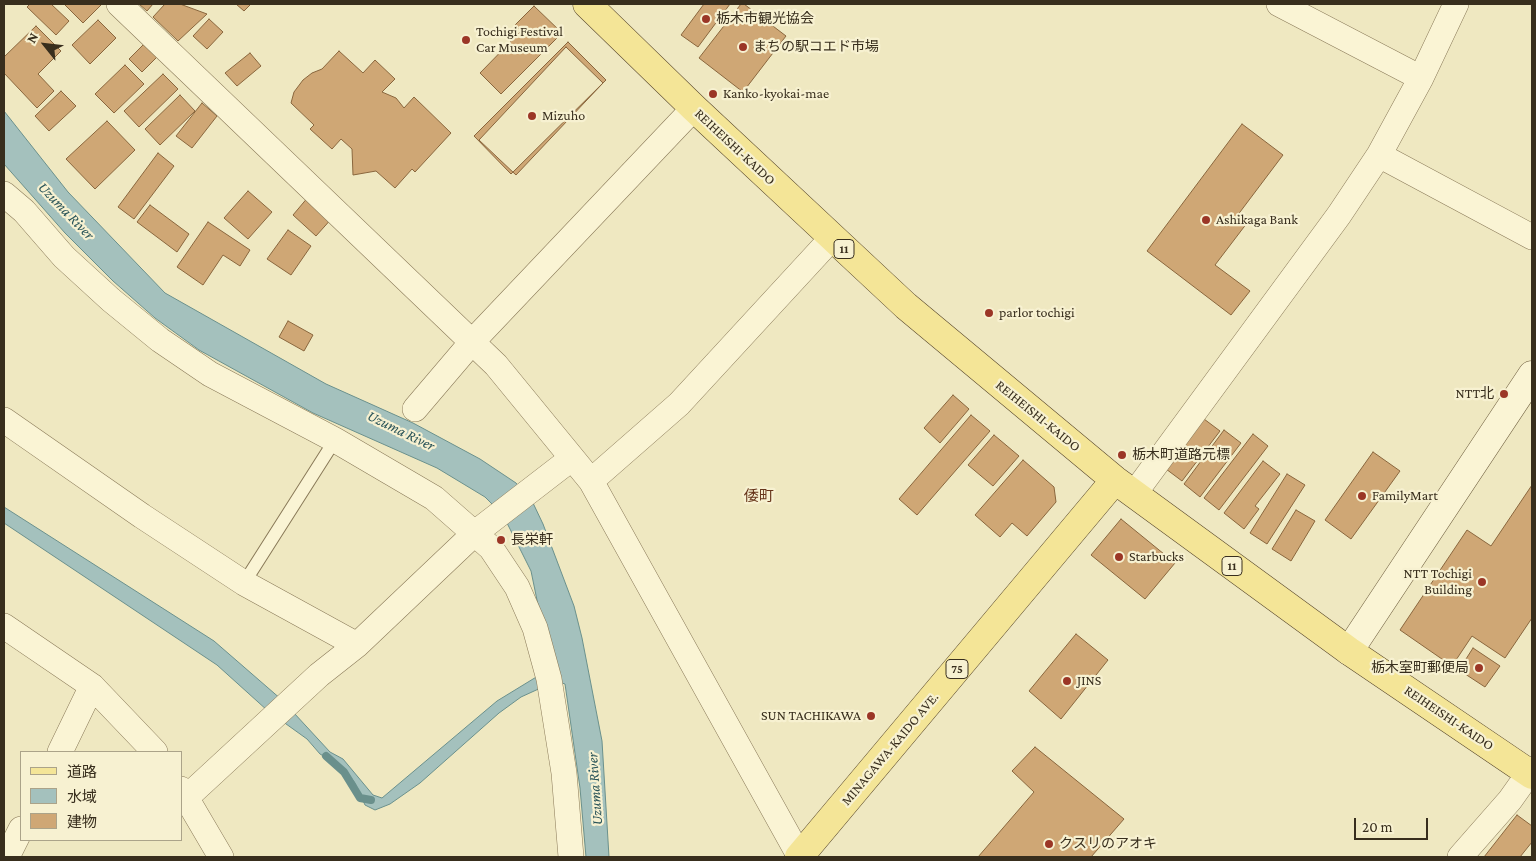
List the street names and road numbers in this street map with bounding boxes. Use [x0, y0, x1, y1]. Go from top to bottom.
street label: REIHEISHI-KAIDO [691, 105, 779, 189]
road number: 11 [834, 240, 854, 258]
street label: REIHEISHI-KAIDO [992, 377, 1084, 455]
road number: 11 [1222, 556, 1242, 576]
road number: 75 [946, 660, 968, 679]
street label: REIHEISHI-KAIDO [1401, 682, 1497, 754]
street label: MINAGAWA-KAIDO AVE. [838, 689, 942, 809]

